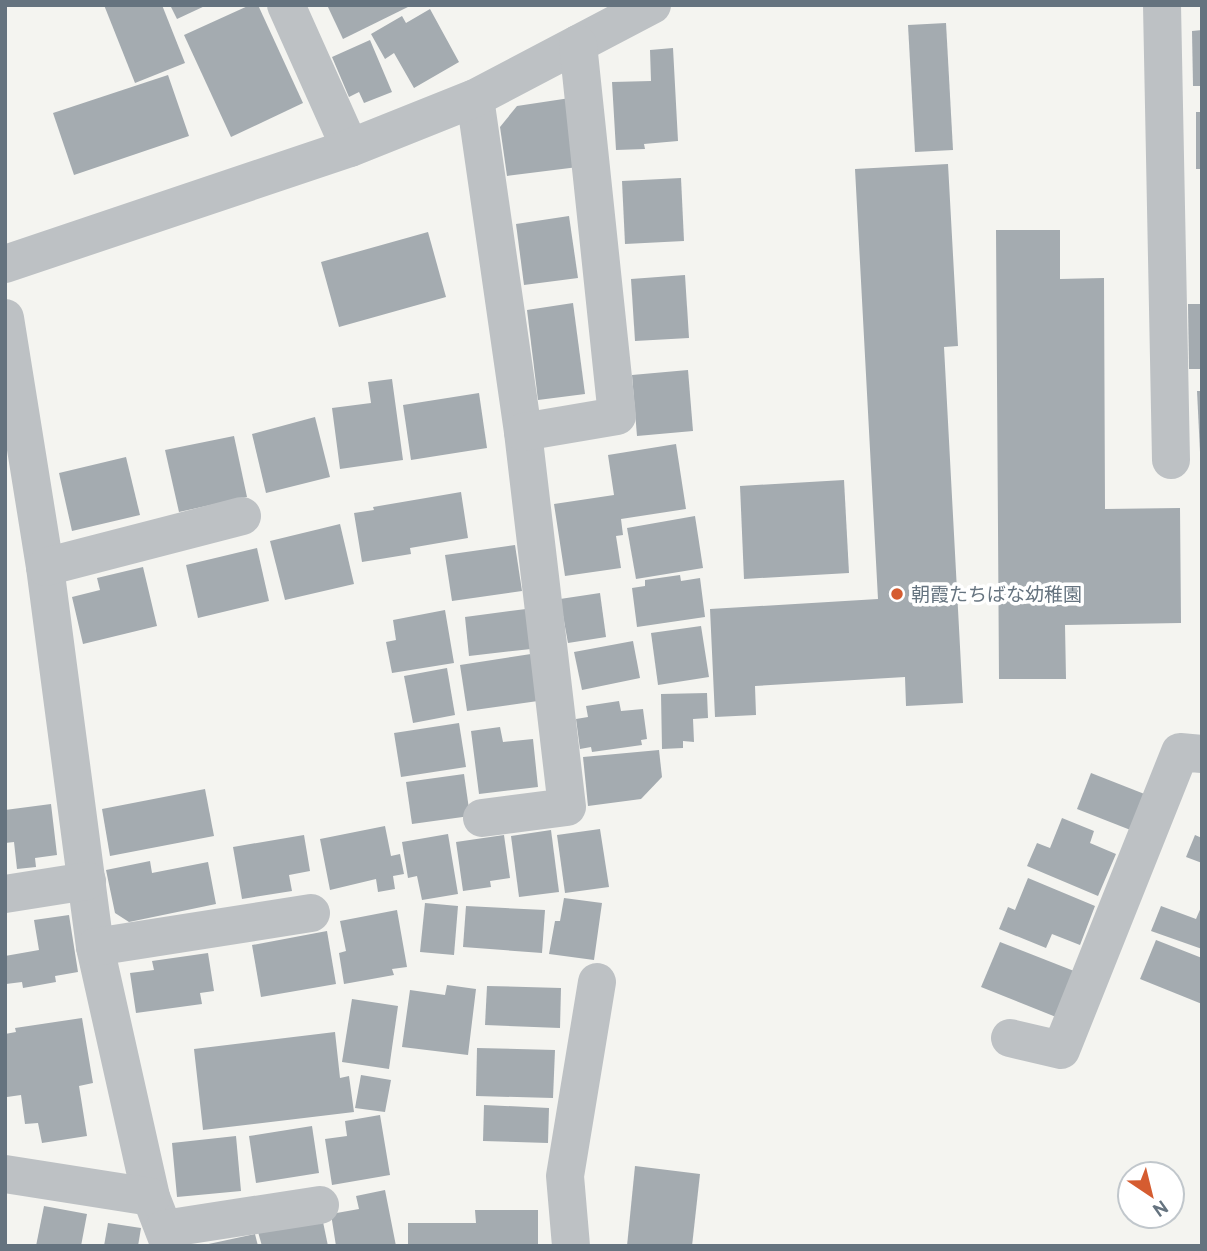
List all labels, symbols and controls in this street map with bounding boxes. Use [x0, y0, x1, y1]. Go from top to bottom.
place label: 朝霞たちばな幼稚園 [911, 584, 1082, 608]
marker: 朝霞たちばな幼稚園 [889, 586, 905, 602]
north arrow [1116, 1160, 1186, 1230]
text: N [1147, 1194, 1172, 1221]

